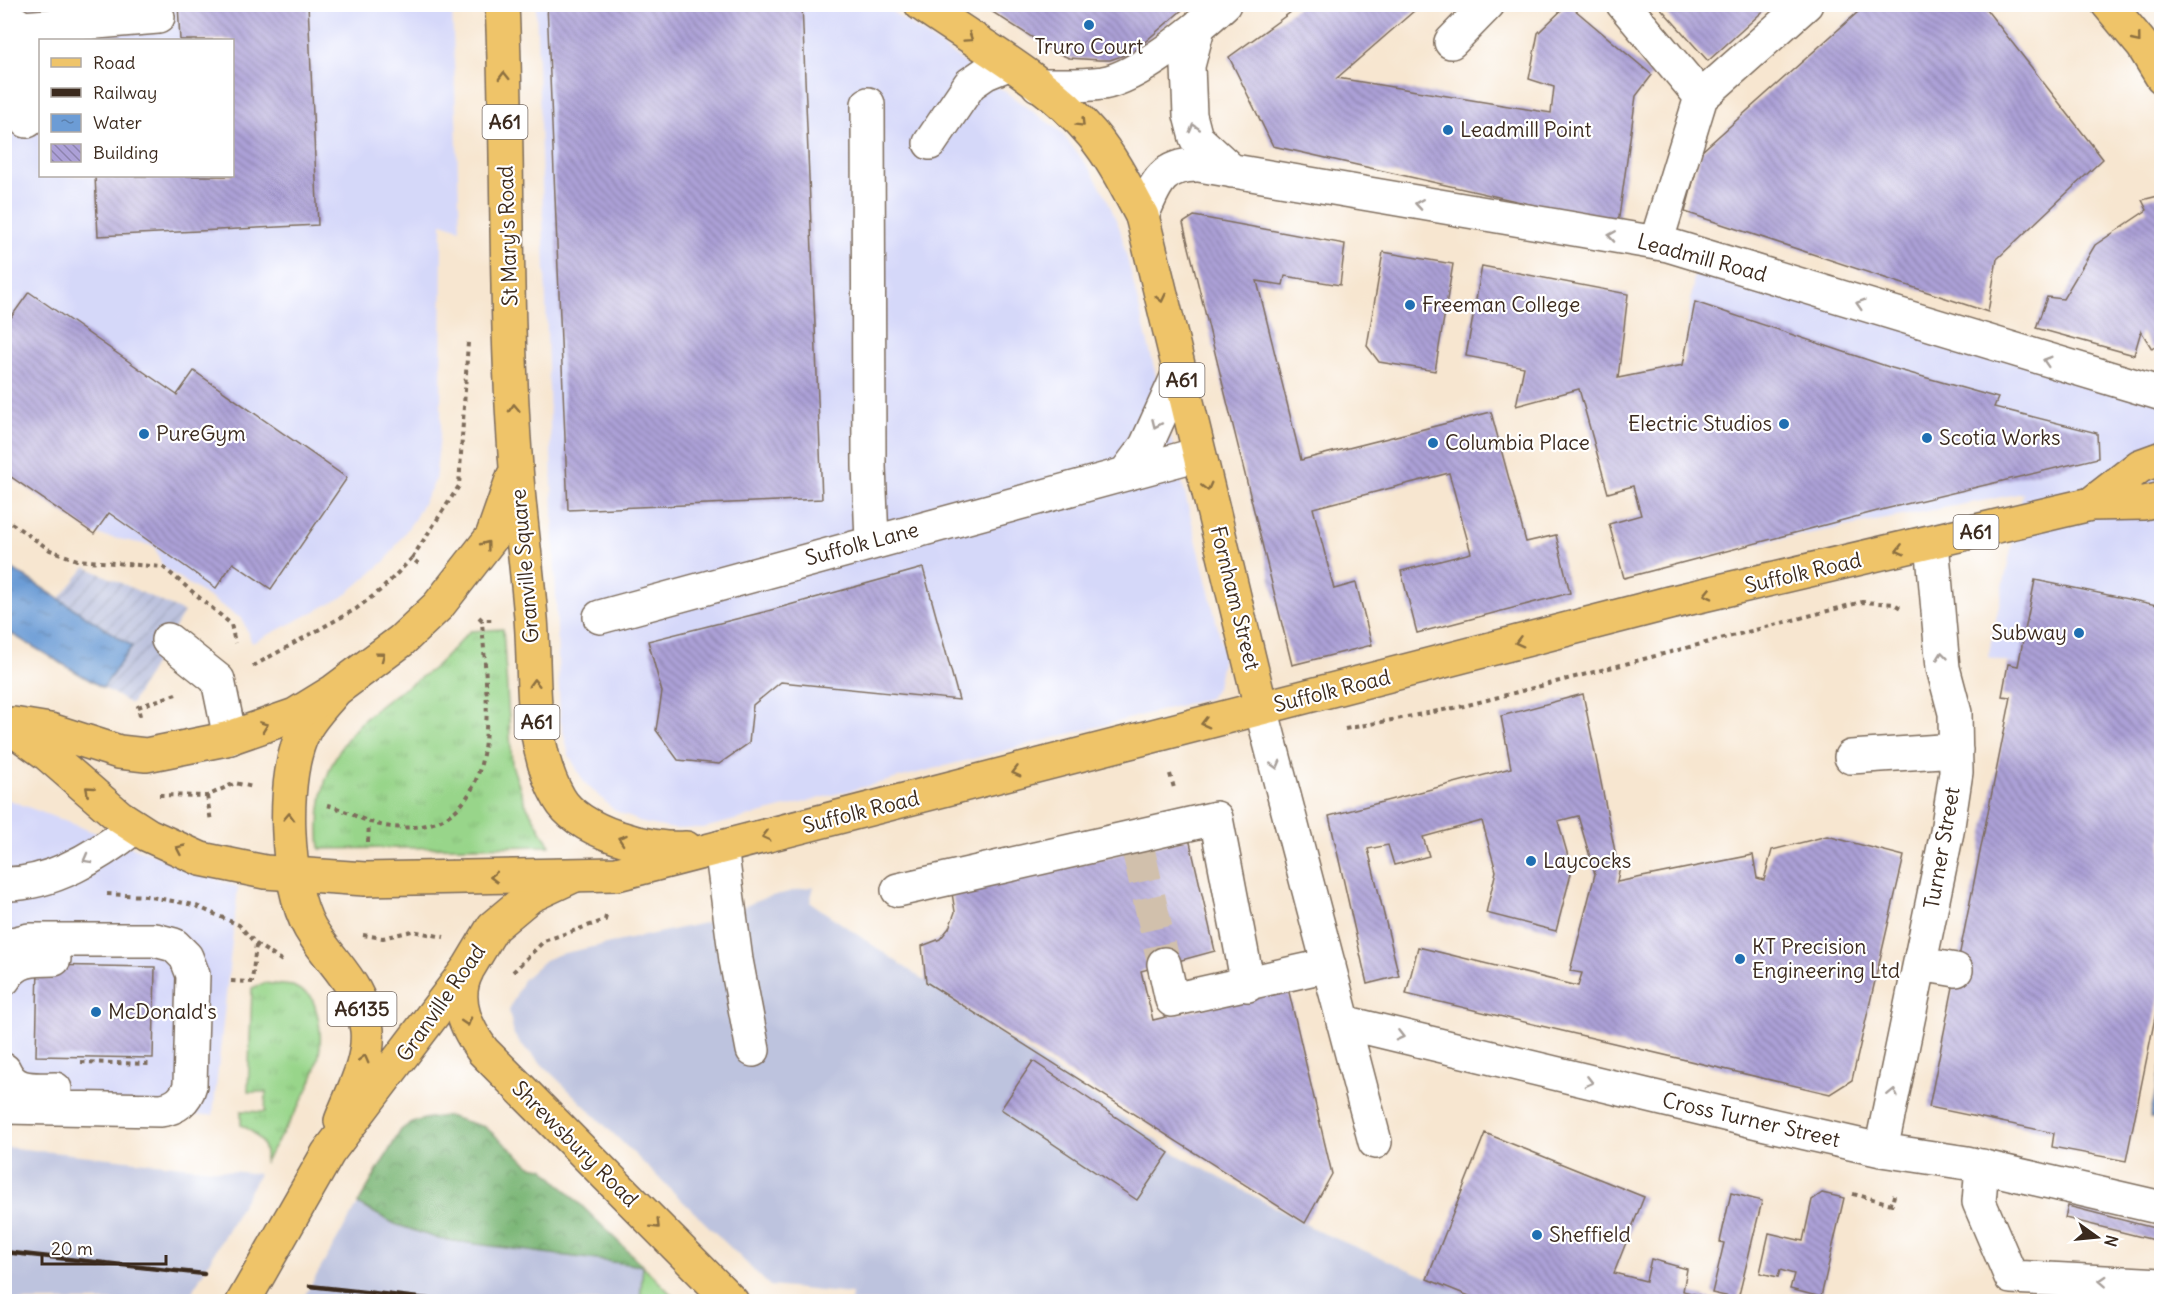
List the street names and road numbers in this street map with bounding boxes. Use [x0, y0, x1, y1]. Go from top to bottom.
road number: A61 [482, 105, 528, 139]
street label: St Mary's Road [492, 165, 523, 307]
street label: Leadmill Road [1634, 227, 1770, 288]
road number: A61 [1160, 363, 1204, 397]
street label: Granville Square [504, 488, 545, 644]
street label: Suffolk Lane [802, 515, 922, 572]
road number: A61 [1954, 515, 1998, 549]
street label: Fornham Street [1205, 523, 1266, 672]
street label: Suffolk Road [1742, 546, 1864, 599]
street label: Suffolk Road [1271, 663, 1393, 718]
road number: A61 [514, 705, 560, 739]
street label: Suffolk Road [800, 784, 922, 839]
street label: Turner Street [1917, 785, 1966, 911]
street label: Granville Road [390, 939, 491, 1067]
road number: A6135 [328, 992, 397, 1026]
street label: Shrewsbury Road [507, 1075, 644, 1212]
street label: Cross Turner Street [1660, 1086, 1843, 1153]

